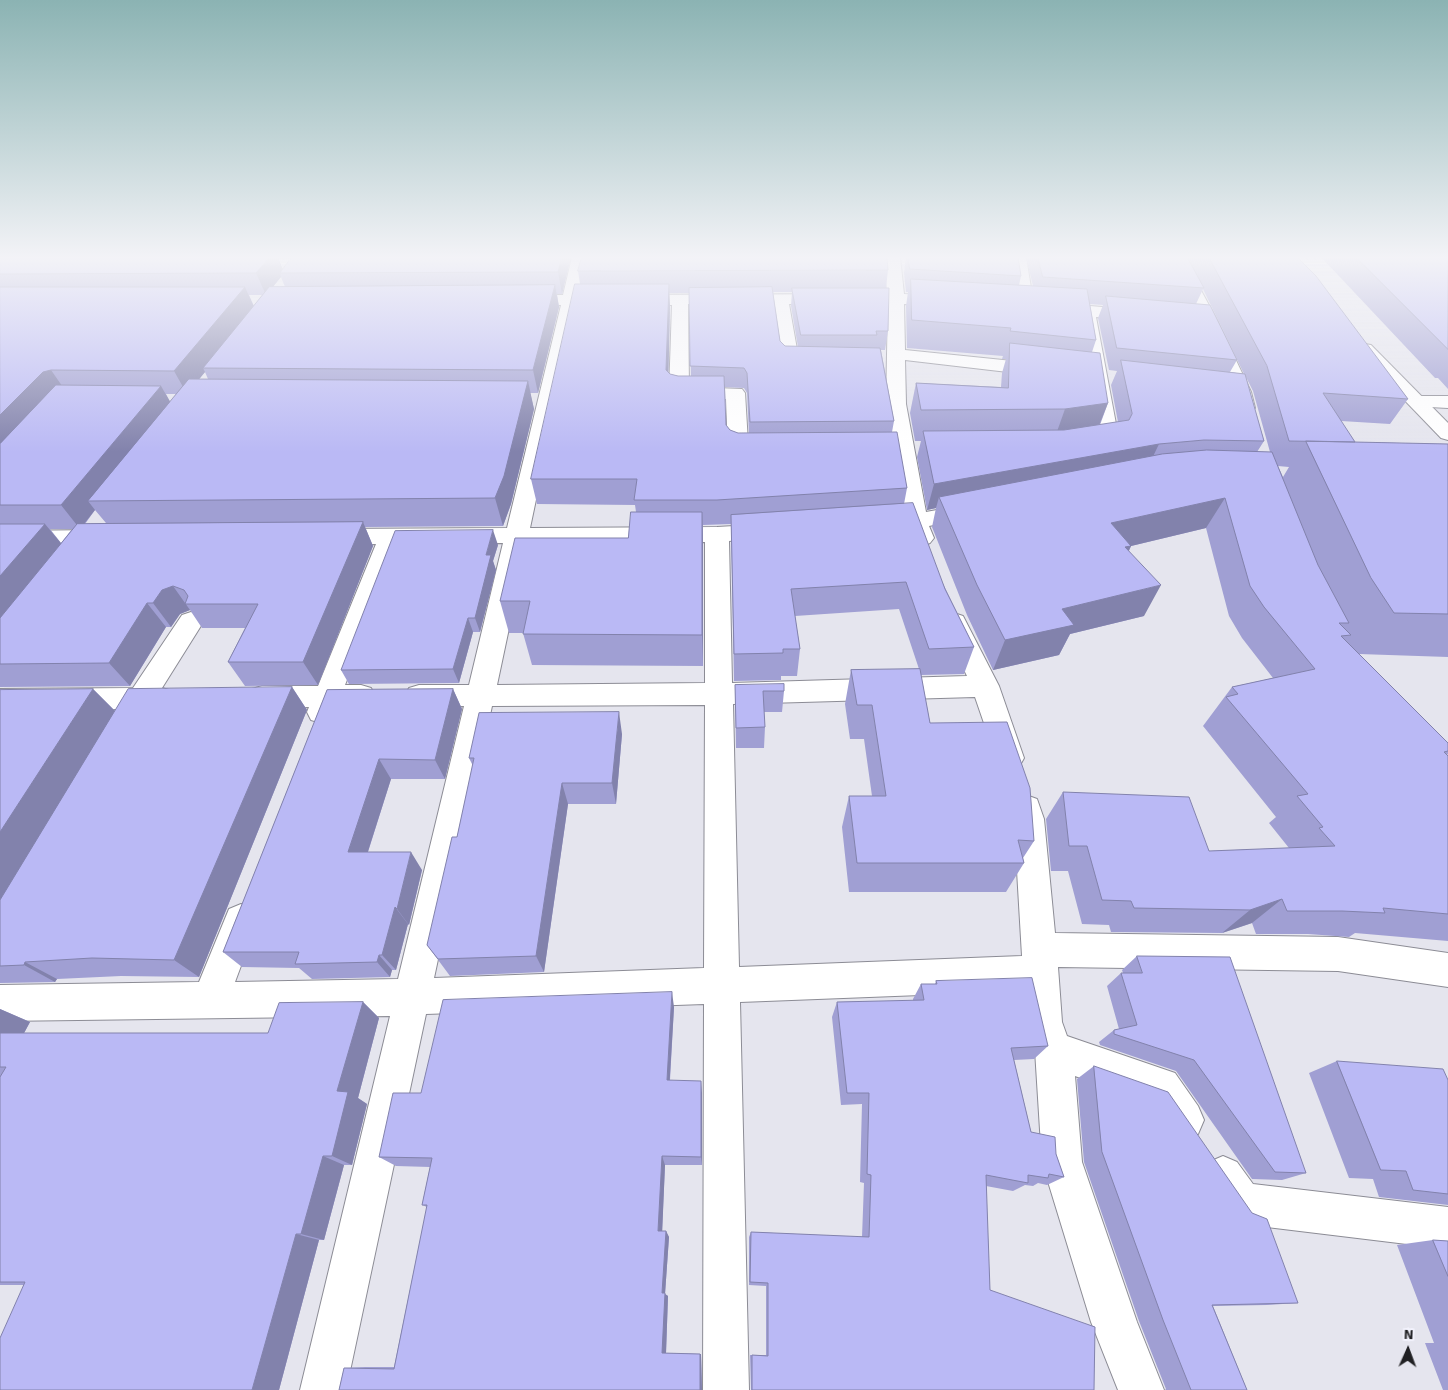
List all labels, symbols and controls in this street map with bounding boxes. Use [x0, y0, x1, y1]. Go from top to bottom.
north arrow [1383, 1325, 1433, 1375]
text: N [1403, 1326, 1414, 1343]

